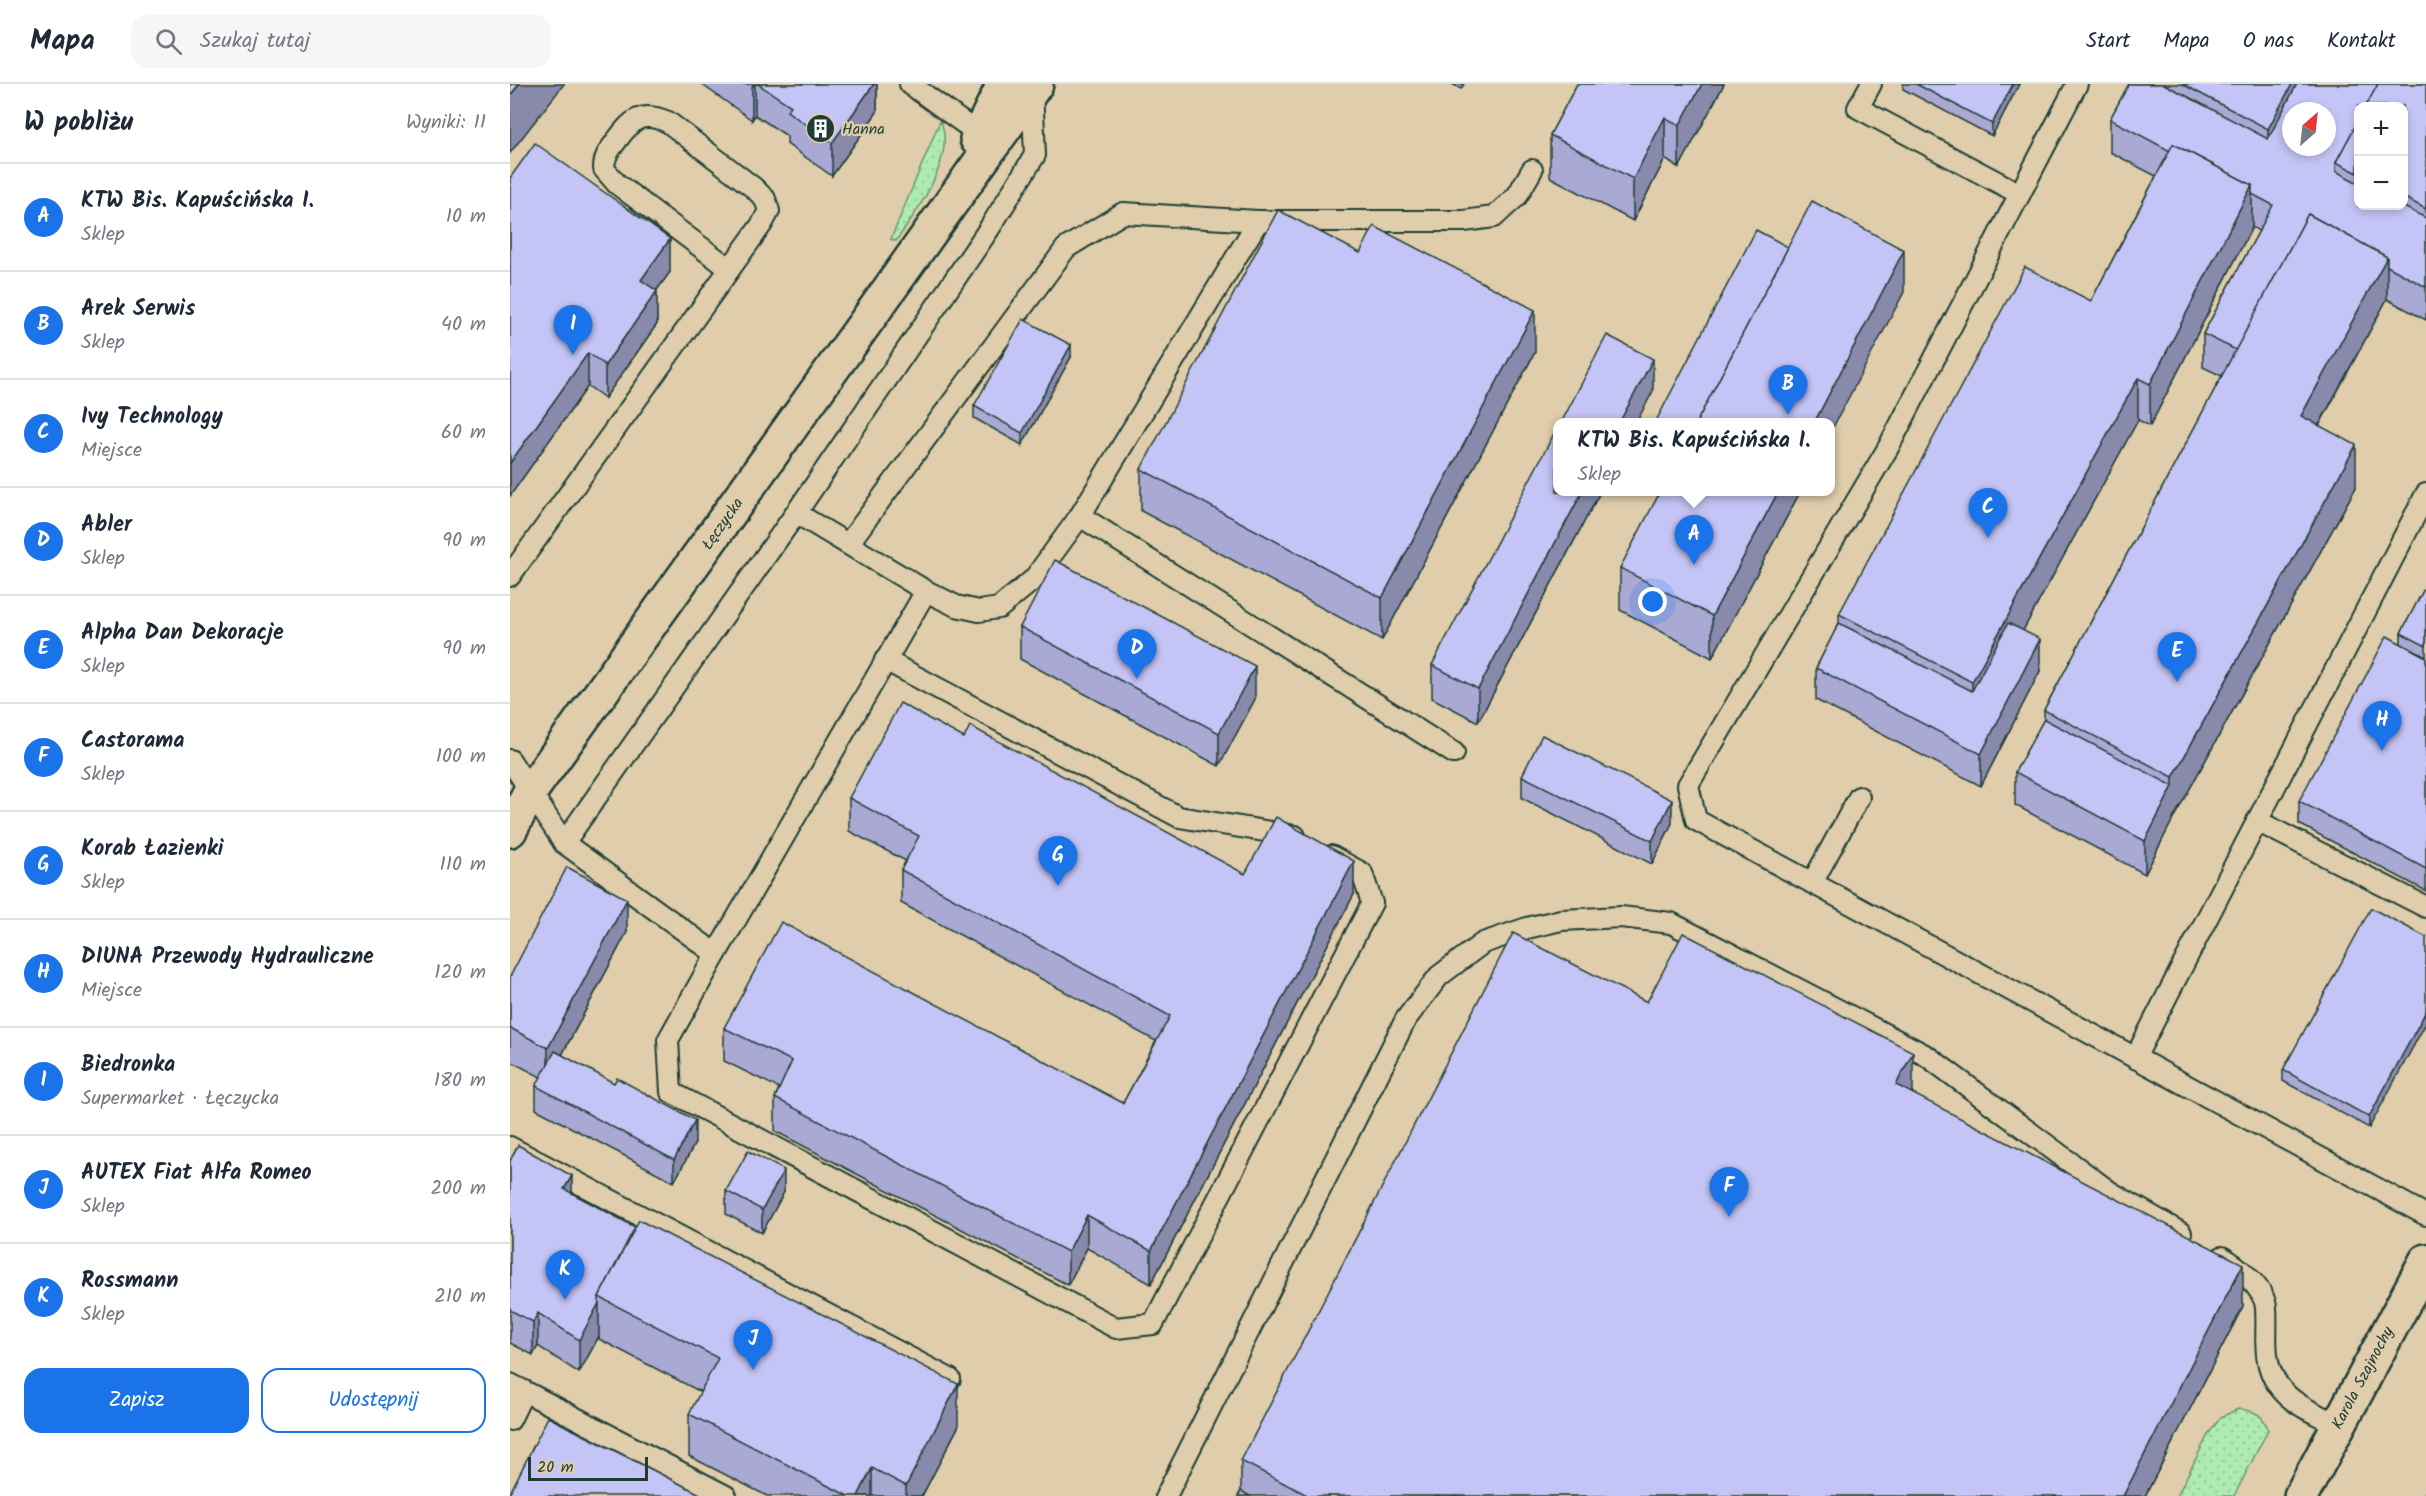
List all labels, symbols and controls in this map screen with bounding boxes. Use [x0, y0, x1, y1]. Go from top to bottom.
search box [131, 14, 551, 68]
text: Mapa [30, 19, 95, 64]
text: Szukaj tutaj [200, 24, 310, 59]
icon: search [152, 25, 185, 58]
text: Start [2086, 25, 2130, 58]
text: Mapa [2163, 25, 2210, 58]
text: O nas [2243, 25, 2294, 58]
text: Kontakt [2327, 25, 2396, 58]
text: W pobliżu [24, 102, 133, 144]
north arrow [2282, 102, 2336, 156]
map controls [2354, 102, 2408, 210]
button: + [2354, 102, 2408, 156]
text: Wyniki: 11 [406, 107, 486, 139]
building icon: Hanna [805, 113, 837, 145]
place label: Hanna [842, 117, 885, 142]
button: − [2354, 156, 2408, 210]
text: KTW Bis. Kapuścińska I. [81, 184, 314, 219]
text: A [37, 201, 50, 233]
text: 10 m [446, 201, 486, 233]
text: Sklep [81, 219, 124, 251]
text: Arek Serwis [81, 292, 195, 327]
pin: I [554, 306, 592, 355]
text: B [37, 309, 50, 341]
text: 40 m [441, 309, 486, 341]
text: Sklep [81, 327, 124, 359]
pin: B [1768, 366, 1808, 415]
text: Ivy Technology [81, 400, 223, 435]
text: C [37, 417, 50, 449]
text: 60 m [441, 417, 486, 449]
popup [1553, 418, 1835, 496]
text: KTW Bis. Kapuścińska I. [1577, 424, 1811, 459]
text: Miejsce [81, 435, 142, 467]
text: Sklep [1577, 459, 1621, 491]
pin: C [1968, 488, 2008, 538]
street label: Łęczycka [696, 493, 750, 555]
text: Abler [81, 508, 132, 543]
pin: A [1674, 516, 1714, 565]
text: D [37, 525, 50, 557]
text: 90 m [442, 525, 486, 557]
text: Sklep [81, 543, 124, 575]
your location [1638, 587, 1667, 616]
text: Alpha Dan Dekoracje [81, 616, 284, 651]
pin: D [1118, 630, 1156, 679]
pin: E [2158, 632, 2196, 682]
text: E [38, 633, 49, 665]
text: 90 m [442, 633, 486, 665]
text: Sklep [81, 651, 124, 683]
pin: H [2362, 702, 2402, 751]
text: Castorama [81, 724, 184, 759]
text: F [38, 741, 49, 773]
text: 100 m [436, 741, 486, 773]
text: Sklep [81, 759, 124, 791]
text: Korab Łazienki [81, 832, 223, 867]
pin: G [1038, 836, 1078, 886]
text: G [38, 849, 49, 881]
text: 110 m [440, 849, 486, 881]
text: Sklep [81, 867, 124, 899]
text: DIUNA Przewody Hydrauliczne [81, 940, 374, 975]
text: H [37, 957, 50, 989]
text: 120 m [434, 957, 486, 989]
text: Miejsce [81, 975, 142, 1007]
text: Biedronka [81, 1048, 175, 1083]
text: I [40, 1065, 47, 1097]
text: 180 m [434, 1065, 486, 1097]
text: Supermarket · Łęczycka [81, 1083, 279, 1115]
text: AUTEX Fiat Alfa Romeo [81, 1156, 312, 1191]
pin: F [1710, 1168, 1748, 1217]
text: J [39, 1173, 48, 1205]
text: 200 m [430, 1173, 486, 1205]
text: Sklep [81, 1191, 124, 1223]
pin: K [546, 1250, 584, 1300]
text: Rossmann [81, 1264, 178, 1299]
text: K [37, 1281, 50, 1313]
text: 210 m [434, 1281, 486, 1313]
text: Sklep [81, 1299, 124, 1331]
pin: J [734, 1320, 772, 1370]
street label: Karola Szajnochy [2325, 1322, 2401, 1434]
button: Zapisz [24, 1368, 249, 1433]
button: Udostępnij [261, 1368, 486, 1433]
scale bar [528, 1454, 648, 1482]
text: 20 m [537, 1455, 573, 1480]

